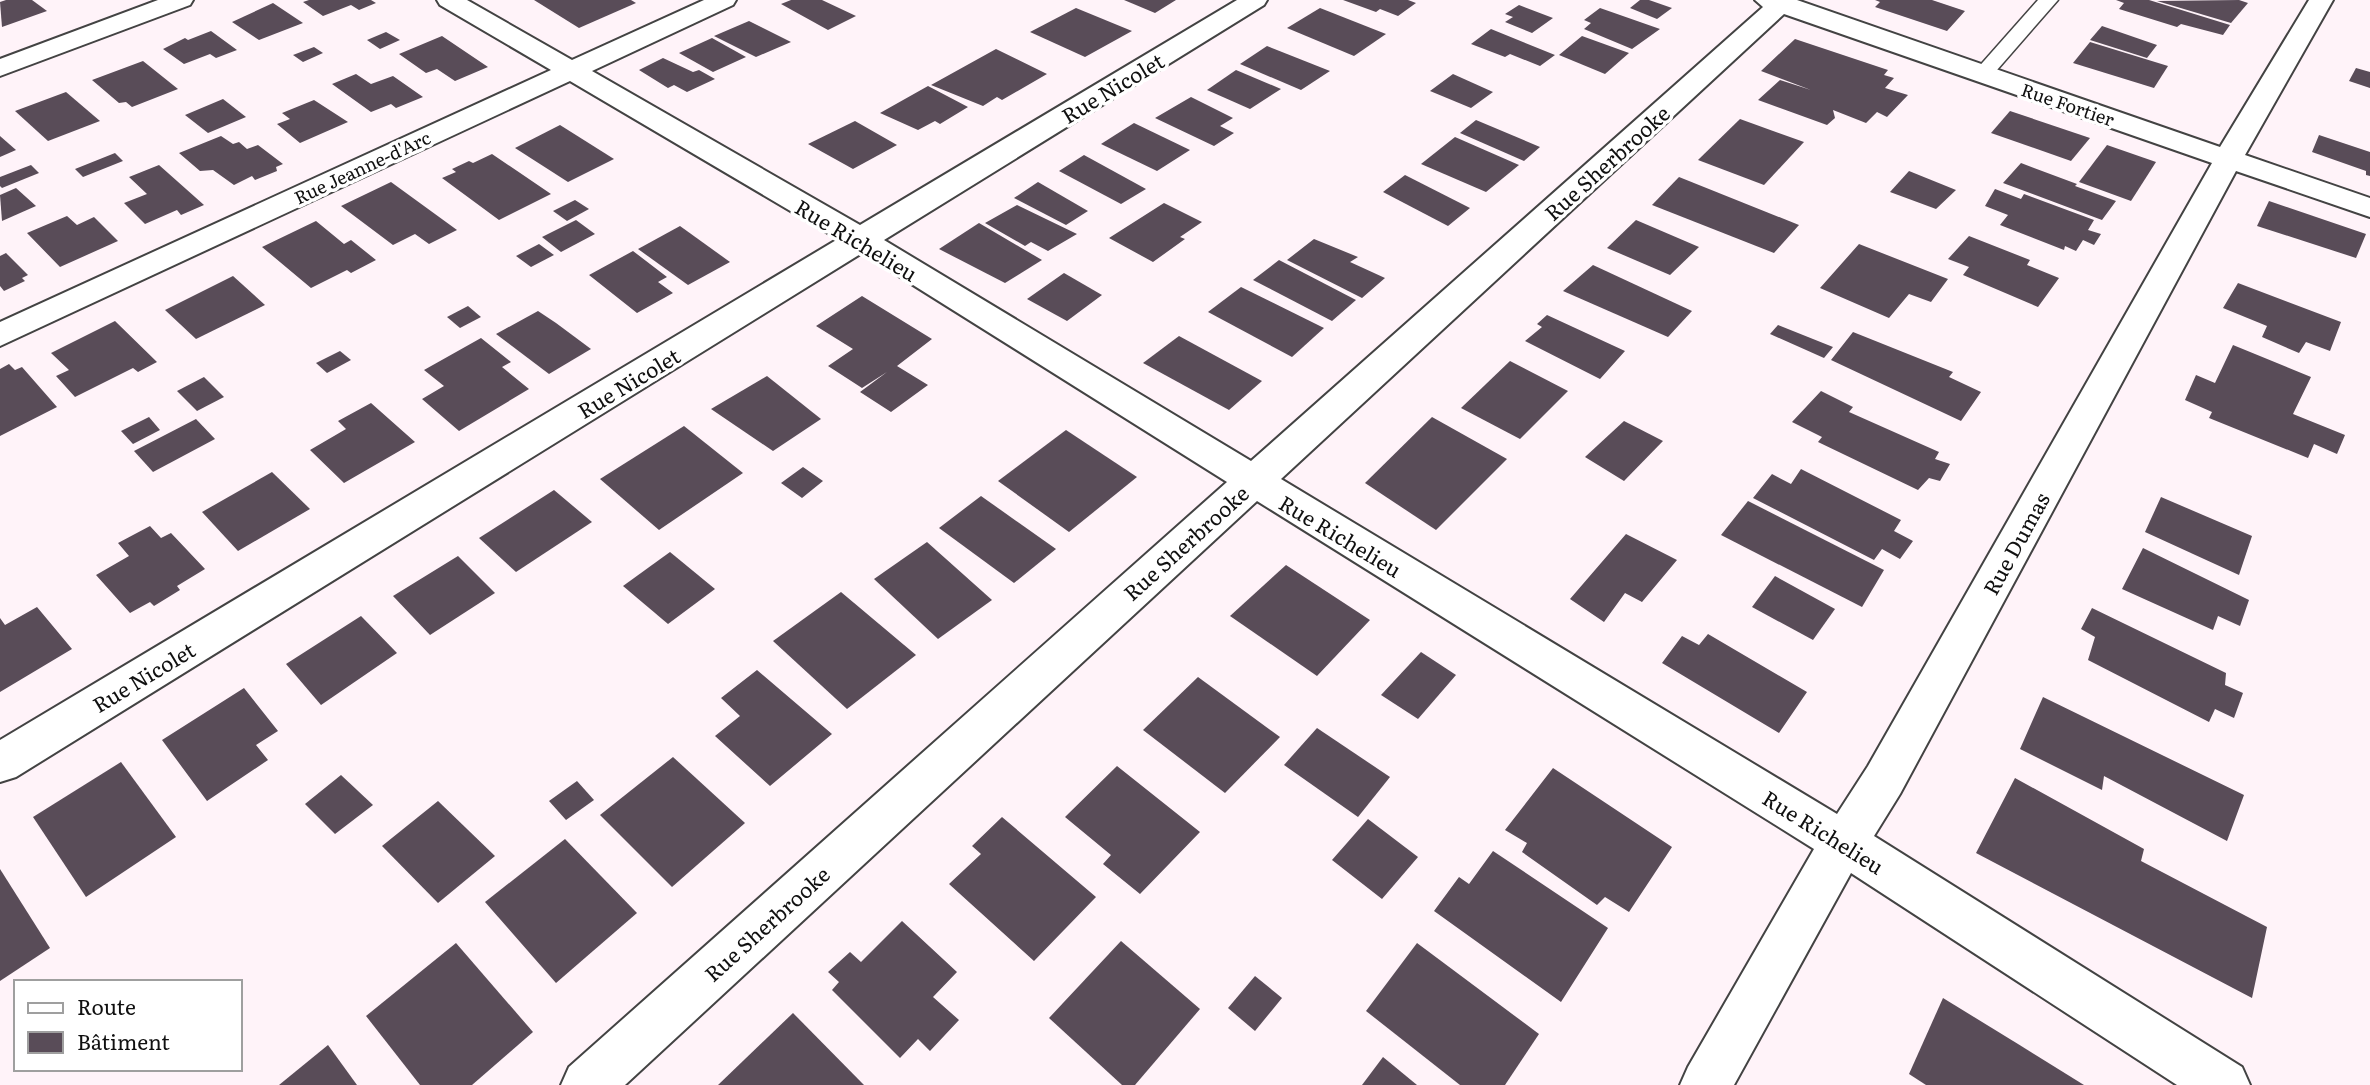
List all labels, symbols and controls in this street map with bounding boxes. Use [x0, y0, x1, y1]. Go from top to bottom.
street label: Rue Nicolet [1055, 44, 1170, 130]
street label: Rue Fortier [2018, 75, 2119, 133]
street label: Rue Sherbrooke [1536, 97, 1676, 227]
street label: Rue Jeanne-d'Arc [289, 124, 435, 210]
street label: Rue Richelieu [790, 190, 924, 288]
street label: Rue Nicolet [571, 339, 686, 425]
street label: Rue Sherbrooke [1115, 477, 1255, 607]
street label: Rue Richelieu [1274, 486, 1408, 584]
street label: Rue Dumas [1974, 486, 2056, 600]
street label: Rue Nicolet [86, 633, 201, 719]
street label: Rue Richelieu [1757, 781, 1891, 881]
street label: Rue Sherbrooke [696, 858, 836, 988]
legend [14, 980, 242, 1071]
text: Route [77, 990, 136, 1021]
text: Bâtiment [77, 1025, 170, 1056]

